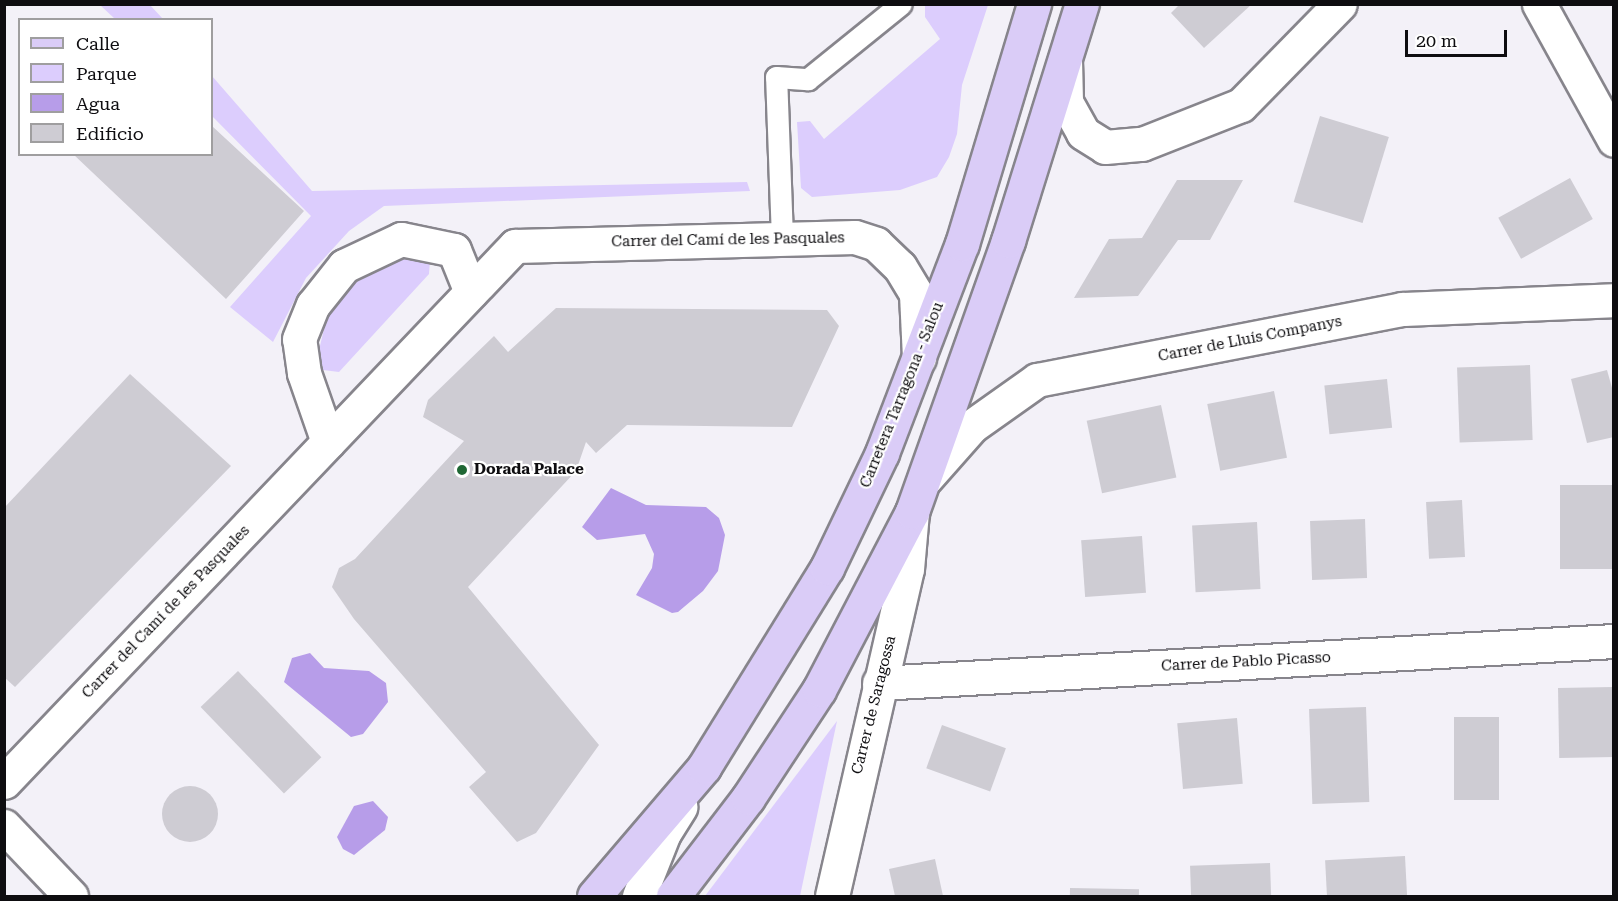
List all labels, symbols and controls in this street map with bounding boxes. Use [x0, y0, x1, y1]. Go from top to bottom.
legend [18, 18, 213, 156]
scale bar [1408, 18, 1510, 56]
text: 20 m [1416, 30, 1457, 51]
text: Calle [76, 33, 120, 54]
text: Parque [76, 63, 137, 84]
text: Agua [76, 93, 120, 114]
text: Edificio [76, 123, 144, 144]
street label: Carrer del Camí de les Pasquales [611, 229, 845, 251]
street label: Carretera Tarragona - Salou [856, 300, 948, 490]
street label: Carrer de Lluís Companys [1157, 312, 1343, 366]
place label: Dorada Palace [474, 461, 584, 479]
marker: Dorada Palace [455, 463, 469, 477]
street label: Carrer del Camí de les Pasquales [78, 522, 254, 702]
street label: Carrer de Saragossa [848, 634, 900, 776]
street label: Carrer de Pablo Picasso [1161, 649, 1331, 675]

